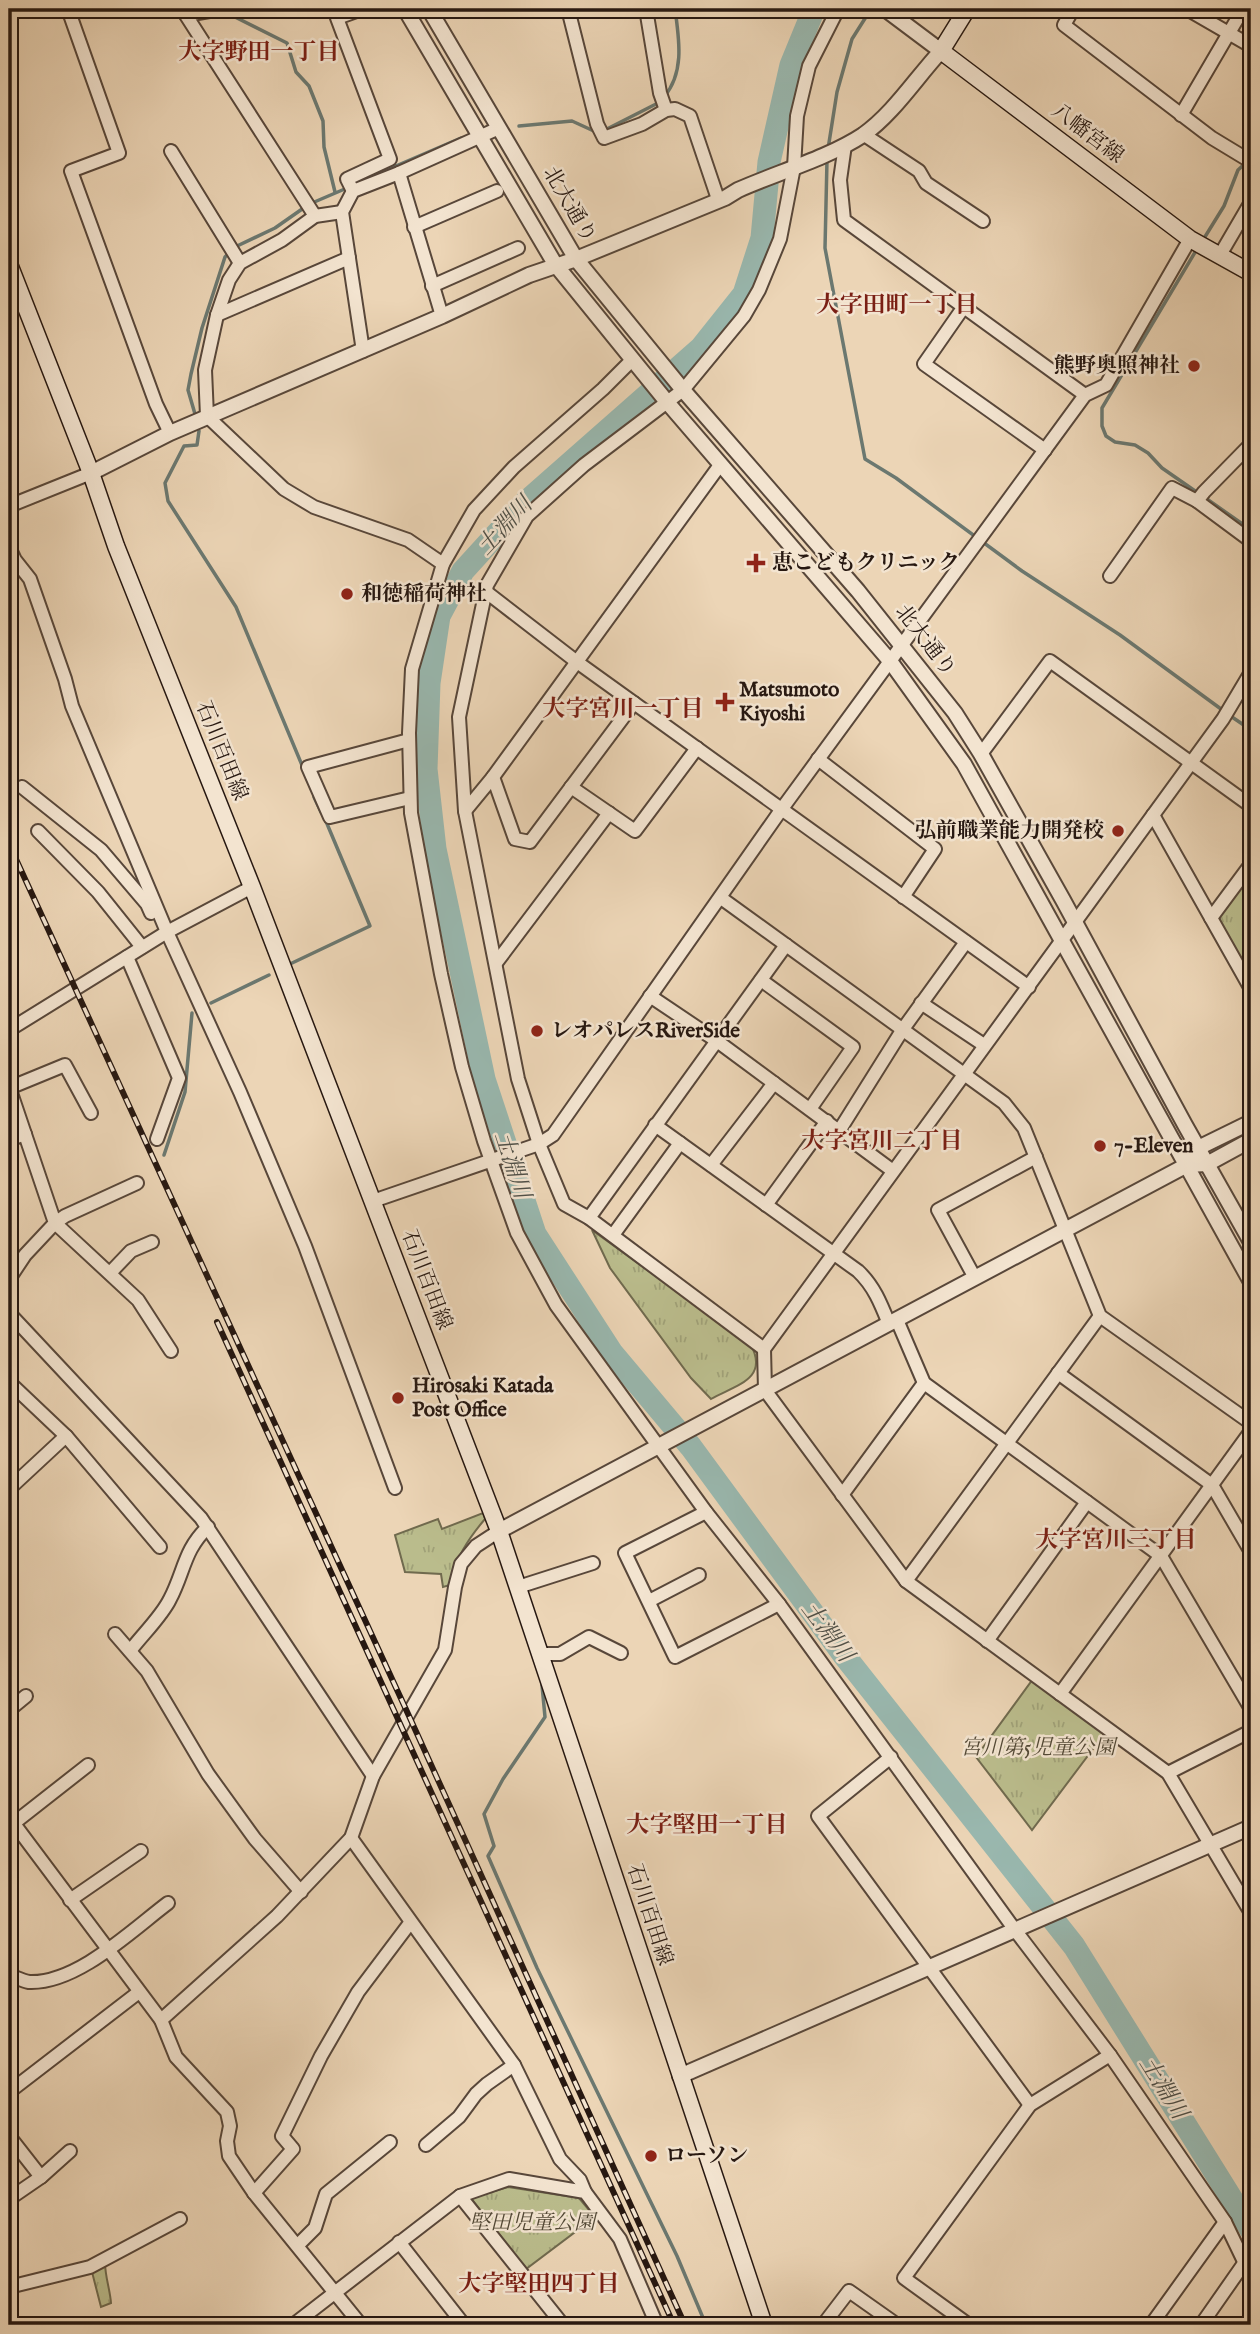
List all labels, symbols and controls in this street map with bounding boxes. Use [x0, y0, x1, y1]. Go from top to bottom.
district label: 大字野田一丁目 [179, 38, 340, 67]
street label: 八幡宮線 [1045, 98, 1129, 170]
street label: 北大通り [536, 162, 602, 248]
district label: 大字田町一丁目 [817, 291, 978, 320]
place label: 熊野奥照神社 [1054, 353, 1180, 380]
marker: 熊野奥照神社 [1186, 358, 1202, 374]
water label: 土淵川 [471, 489, 541, 561]
place label: 恵こどもクリニック [772, 550, 960, 577]
marker: 恵こどもクリニック [746, 553, 766, 573]
place label: 和徳稲荷神社 [361, 581, 487, 608]
marker: 和徳稲荷神社 [339, 586, 355, 602]
street label: 北大通り [889, 600, 961, 682]
place label: Matsumoto Kiyoshi [739, 677, 840, 728]
marker: Matsumoto Kiyoshi [717, 694, 733, 710]
district label: 大字宮川一丁目 [543, 695, 704, 724]
street label: 石川百田線 [189, 697, 253, 805]
place label: 弘前職業能力開発校 [915, 818, 1104, 845]
marker: 弘前職業能力開発校 [1110, 823, 1126, 839]
place label: レオパレスRiverSide [551, 1018, 740, 1045]
marker: レオパレスRiverSide [529, 1023, 545, 1039]
district label: 大字宮川二丁目 [802, 1127, 963, 1156]
water label: 土淵川 [488, 1128, 537, 1205]
place label: 7-Eleven [1114, 1133, 1193, 1160]
marker: 7-Eleven [1092, 1138, 1108, 1154]
street label: 石川百田線 [395, 1226, 457, 1334]
place label: Hirosaki Katada Post Office [412, 1373, 554, 1424]
marker: Hirosaki Katada Post Office [390, 1390, 406, 1406]
district label: 大字宮川三丁目 [1036, 1526, 1197, 1555]
water label: 土淵川 [795, 1596, 861, 1671]
park label: 宮川第5児童公園 [961, 1735, 1118, 1762]
district label: 大字堅田一丁目 [627, 1811, 788, 1840]
street label: 石川百田線 [620, 1861, 678, 1969]
water label: 土淵川 [1132, 2051, 1195, 2127]
place label: ローソン [665, 2143, 748, 2170]
marker: ローソン [643, 2148, 659, 2164]
park label: 堅田児童公園 [469, 2210, 598, 2237]
district label: 大字堅田四丁目 [459, 2270, 620, 2299]

